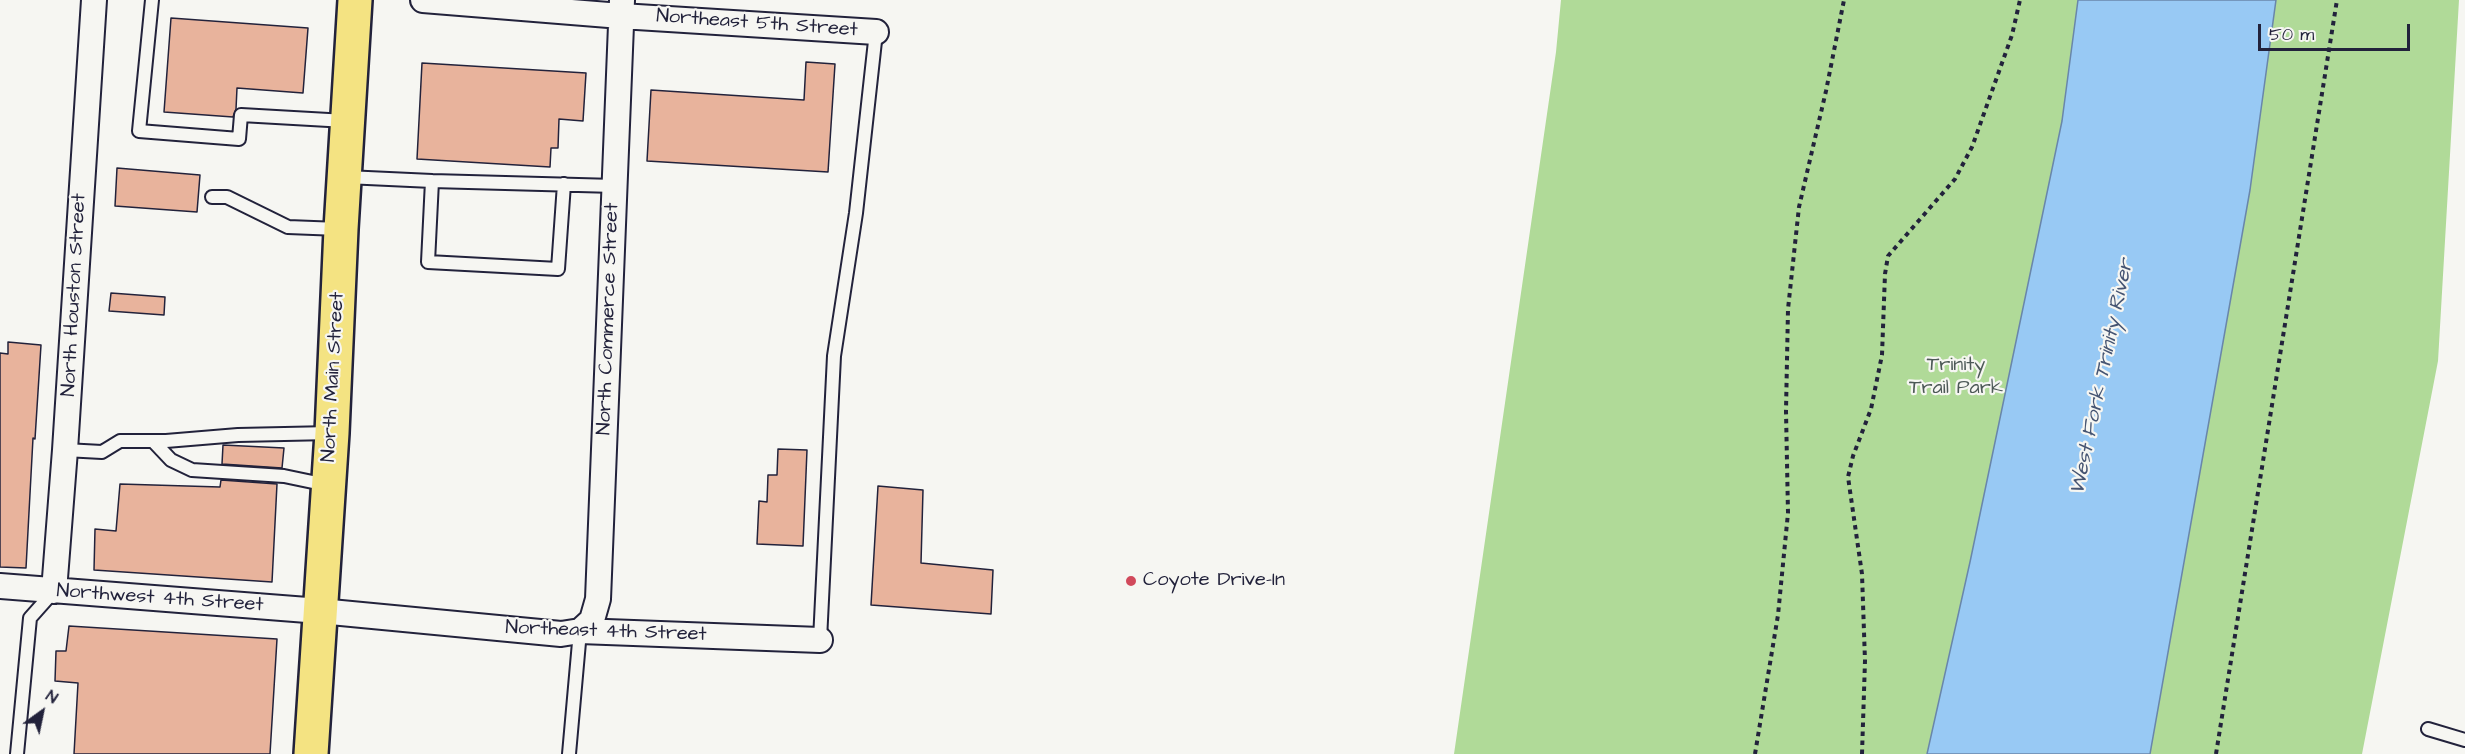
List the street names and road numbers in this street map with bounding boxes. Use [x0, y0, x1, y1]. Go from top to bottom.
street label: Northeast 5th Street [656, 5, 858, 43]
street label: North Houston Street [58, 193, 92, 397]
street label: North Commerce Street [593, 202, 625, 436]
street label: North Main Street [318, 291, 350, 463]
street label: Northwest 4th Street [56, 580, 264, 618]
street label: Northeast 4th Street [505, 616, 707, 648]

